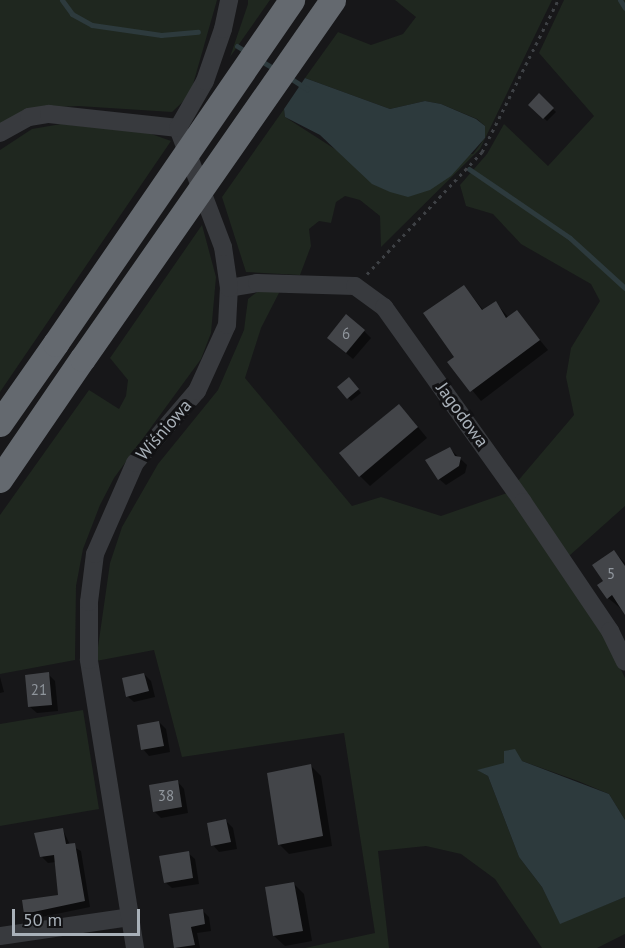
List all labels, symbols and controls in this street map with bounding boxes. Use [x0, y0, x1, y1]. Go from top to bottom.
house number: 6 [342, 325, 350, 343]
street label: Jagodowa [431, 378, 493, 452]
street label: Wiśniowa [132, 395, 196, 465]
house number: 5 [607, 565, 615, 583]
house number: 21 [31, 681, 47, 699]
house number: 38 [158, 787, 174, 805]
scale bar [15, 897, 142, 935]
text: 50 m [23, 908, 62, 931]

